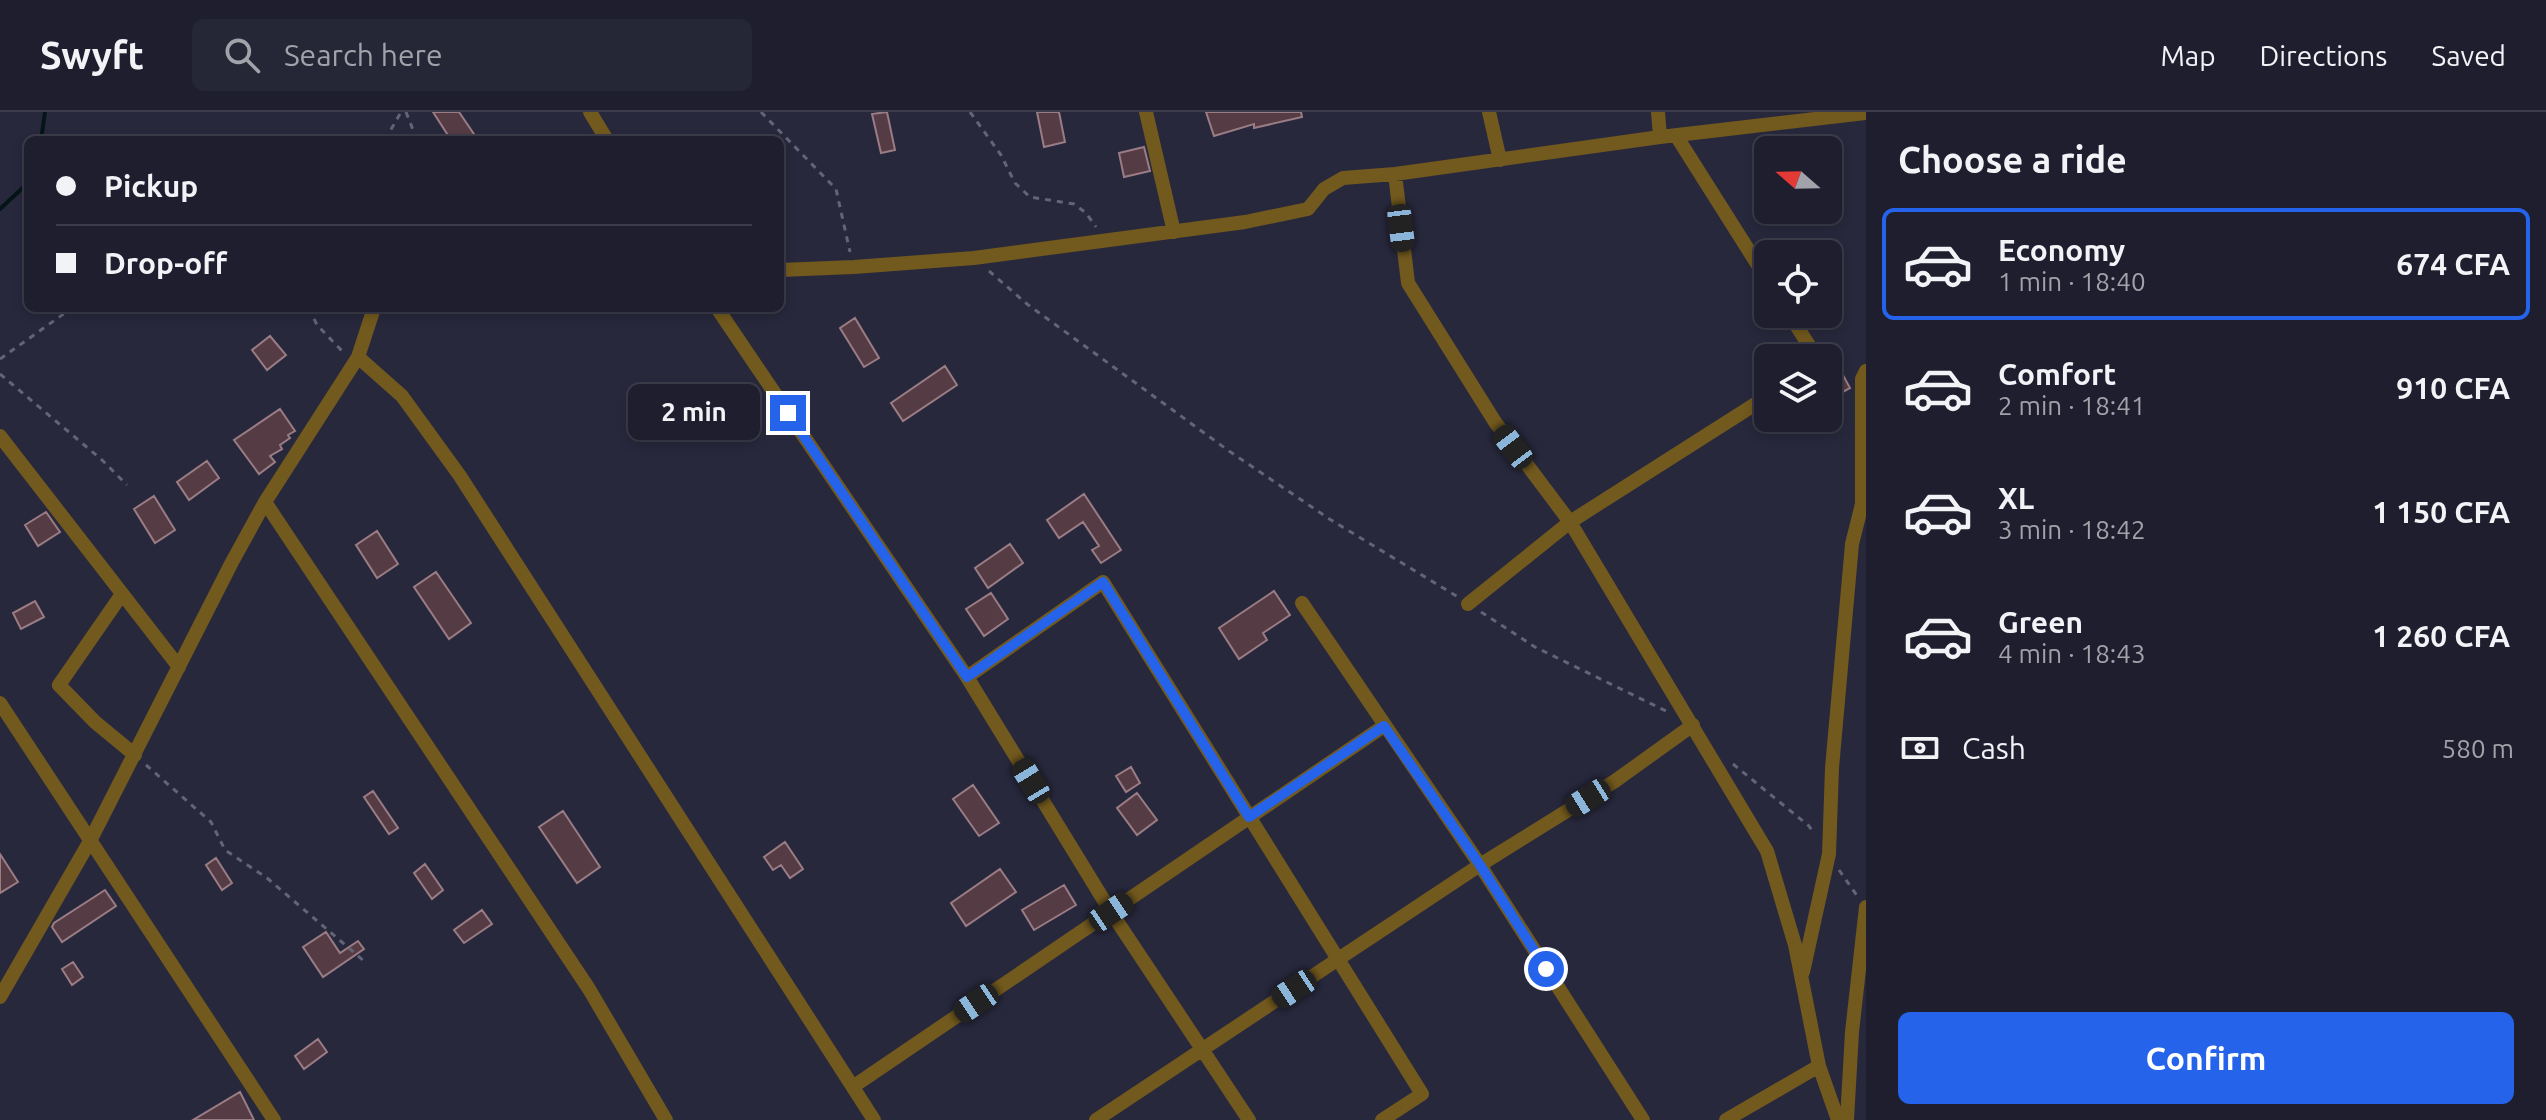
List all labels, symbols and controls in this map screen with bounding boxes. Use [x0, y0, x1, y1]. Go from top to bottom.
search box [192, 19, 752, 91]
icon: search [220, 33, 264, 77]
text: Swyft [40, 34, 144, 76]
text: Search here [284, 38, 442, 72]
text: Map [2160, 40, 2216, 71]
text: Directions [2260, 40, 2387, 71]
text: Saved [2431, 40, 2506, 71]
north arrow [1754, 136, 1842, 224]
map controls [1754, 136, 1842, 432]
text: Choose a ride [1898, 139, 2127, 180]
text: Pickup [104, 169, 198, 203]
car [1386, 203, 1416, 253]
icon: car [1902, 228, 1974, 300]
text: Economy [1998, 233, 2125, 267]
button: locate [1754, 240, 1842, 328]
text: Drop-off [104, 246, 227, 280]
text: 674 CFA [2396, 247, 2510, 281]
text: 1 min · 18:40 [1998, 267, 2146, 296]
button: layers [1754, 344, 1842, 432]
icon: car [1902, 352, 1974, 424]
text: Comfort [1998, 357, 2116, 391]
text: 910 CFA [2396, 371, 2510, 405]
callout: 2 min [628, 385, 760, 441]
text: 2 min · 18:41 [1998, 391, 2146, 420]
route end [770, 395, 806, 431]
text: 2 min [661, 397, 727, 426]
car [1489, 421, 1537, 473]
icon: car [1902, 476, 1974, 548]
text: XL [1998, 481, 2034, 515]
text: 1 150 CFA [2372, 495, 2510, 529]
text: 3 min · 18:42 [1998, 515, 2146, 544]
icon: car [1902, 600, 1974, 672]
text: Green [1998, 605, 2083, 639]
text: 1 260 CFA [2372, 619, 2510, 653]
text: 4 min · 18:43 [1998, 639, 2146, 668]
icon: cash [1898, 726, 1942, 770]
text: Cash [1962, 731, 2026, 765]
text: 580 m [2442, 734, 2514, 763]
car [1008, 754, 1054, 808]
car [1561, 775, 1615, 821]
car [1084, 889, 1138, 935]
route start [1528, 951, 1564, 987]
car [1267, 966, 1321, 1012]
car [949, 980, 1003, 1026]
button: Confirm [1898, 1012, 2514, 1104]

